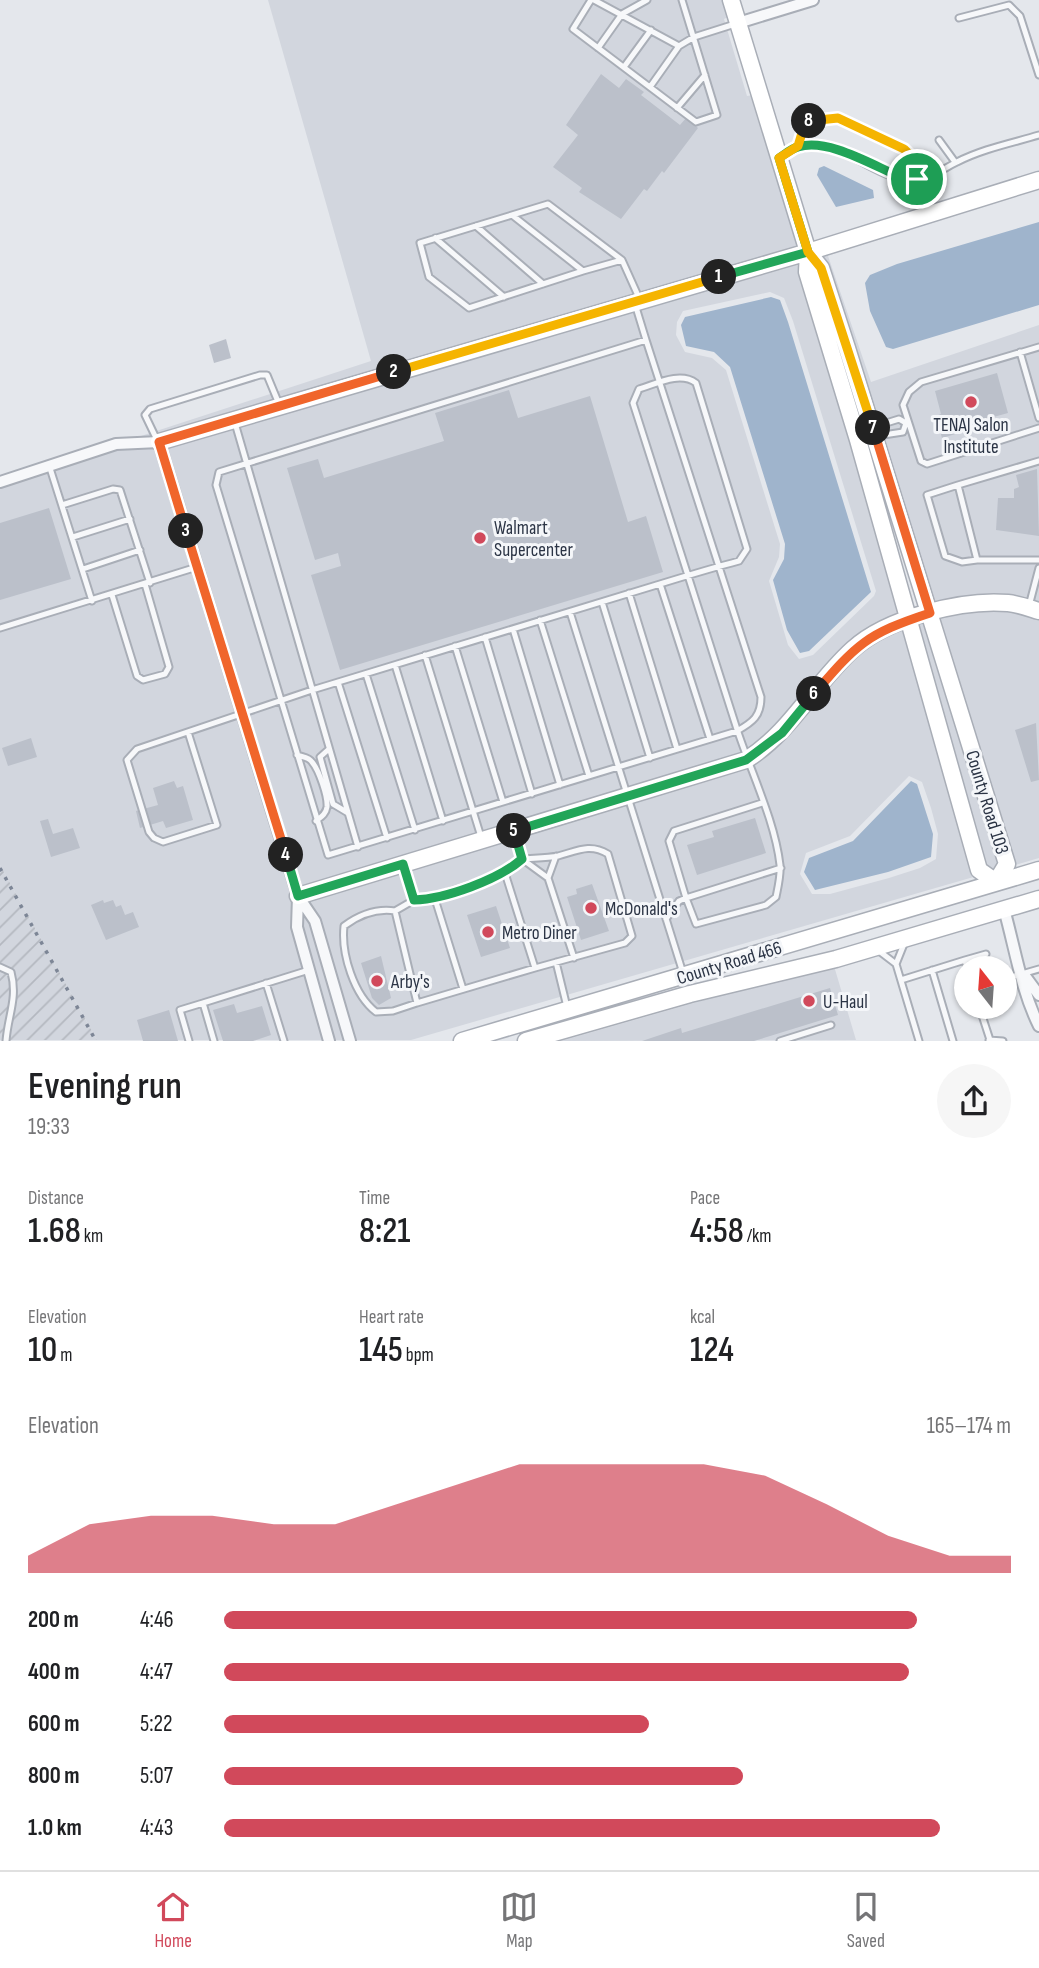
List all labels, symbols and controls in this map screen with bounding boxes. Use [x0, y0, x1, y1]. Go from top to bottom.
pin: 8 [792, 104, 826, 138]
text: 8 [804, 109, 813, 132]
pin [887, 149, 947, 209]
icon: arrive [898, 160, 936, 198]
pin: 1 [702, 260, 736, 294]
text: 1 [715, 265, 722, 288]
pin: 2 [376, 354, 412, 390]
text: 2 [389, 360, 398, 383]
marker: TENAJ Salon Institute [963, 394, 979, 410]
pin: 7 [856, 410, 890, 446]
place label: TENAJ Salon Institute [933, 414, 1009, 459]
text: 7 [868, 416, 877, 439]
pin: 3 [168, 514, 204, 548]
place label: Walmart Supercenter [494, 517, 573, 562]
text: 3 [181, 519, 190, 542]
marker: Walmart Supercenter [472, 530, 488, 546]
pin: 6 [796, 676, 832, 712]
text: 6 [809, 682, 818, 705]
street label: County Road 103 [960, 748, 1013, 857]
pin: 5 [496, 814, 532, 848]
text: 5 [509, 819, 518, 842]
pin: 4 [268, 838, 304, 872]
text: 4 [281, 843, 290, 866]
place label: McDonald's [605, 898, 678, 921]
marker: McDonald's [583, 900, 599, 916]
place label: Metro Diner [502, 922, 577, 945]
marker: Metro Diner [480, 924, 496, 940]
street label: County Road 466 [674, 937, 785, 990]
north arrow [954, 956, 1017, 1018]
map controls [954, 956, 1017, 1019]
place label: Arby's [390, 971, 430, 994]
marker: Arby's [369, 973, 385, 989]
place label: U-Haul [823, 991, 868, 1014]
marker: U-Haul [801, 993, 817, 1009]
text: Evening run [28, 1064, 182, 1109]
button: share [937, 1064, 1011, 1138]
text: 19:33 [28, 1113, 70, 1141]
text: Distance [28, 1187, 84, 1210]
text: Time [359, 1187, 390, 1210]
text: Pace [690, 1187, 720, 1210]
text: 1.68 [28, 1210, 81, 1253]
text: 8:21 [359, 1210, 410, 1253]
text: 4:58 [690, 1210, 744, 1253]
text: km [81, 1225, 103, 1248]
text: /km [744, 1225, 772, 1248]
text: Elevation [28, 1306, 87, 1329]
text: Heart rate [359, 1306, 424, 1329]
text: kcal [690, 1306, 715, 1329]
text: 10 [28, 1329, 57, 1372]
text: 145 [359, 1329, 403, 1372]
text: 124 [690, 1329, 734, 1372]
text: m [57, 1344, 73, 1367]
text: bpm [403, 1344, 434, 1367]
text: Elevation [28, 1412, 99, 1440]
text: 165–174 m [927, 1412, 1011, 1440]
text: 200 m [28, 1606, 79, 1634]
text: 4:46 [140, 1606, 174, 1634]
text: 400 m [28, 1658, 79, 1686]
text: 4:47 [140, 1658, 173, 1686]
text: 600 m [28, 1710, 80, 1738]
text: 5:22 [140, 1710, 173, 1738]
text: 800 m [28, 1762, 80, 1790]
text: 5:07 [140, 1762, 173, 1790]
text: 1.0 km [28, 1814, 82, 1842]
text: 4:43 [140, 1814, 173, 1842]
tab: Home [154, 1888, 192, 1953]
tab: Map [500, 1888, 538, 1953]
tab: Saved [847, 1888, 885, 1953]

